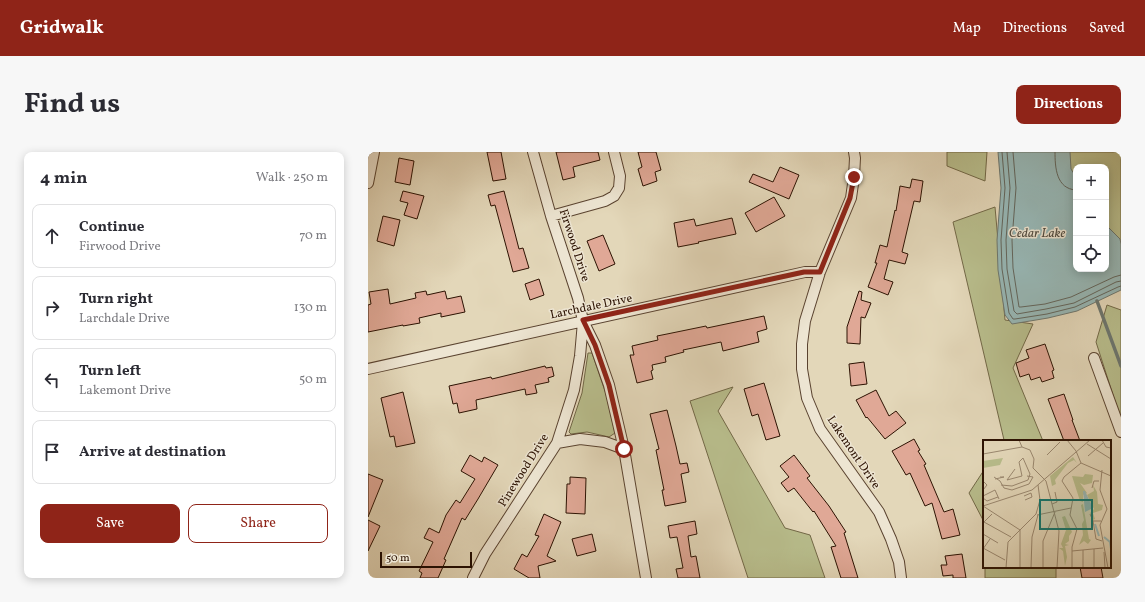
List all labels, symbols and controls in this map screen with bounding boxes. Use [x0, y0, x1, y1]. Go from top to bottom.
text: Gridwalk [20, 15, 104, 41]
text: Map [953, 19, 981, 38]
text: Directions [1003, 19, 1067, 38]
text: Saved [1089, 19, 1125, 38]
text: Find us [24, 85, 120, 124]
button: Directions [1016, 85, 1121, 124]
map controls [1073, 164, 1109, 272]
button: + [1073, 164, 1109, 200]
text: 4 min [40, 167, 87, 190]
route end [845, 168, 863, 186]
text: Walk · 250 m [256, 169, 328, 187]
button: − [1073, 200, 1109, 236]
street label: Firwood Drive [555, 207, 593, 284]
text: Continue [79, 217, 144, 238]
icon: ahead [41, 225, 63, 247]
water label: Cedar Lake [1009, 225, 1066, 243]
text: 70 m [299, 227, 327, 245]
button: locate [1073, 236, 1109, 272]
text: Firwood Drive [79, 238, 161, 256]
text: Turn right [79, 289, 153, 310]
street label: Larchdale Drive [549, 290, 634, 324]
icon: right [41, 297, 63, 319]
text: 130 m [294, 299, 327, 317]
text: Larchdale Drive [79, 310, 170, 328]
text: Turn left [79, 361, 141, 382]
icon: left [41, 369, 63, 391]
text: 50 m [299, 371, 327, 389]
text: Lakemont Drive [79, 382, 171, 400]
street label: Lakemont Drive [823, 413, 884, 492]
street label: Pinewood Drive [495, 431, 553, 510]
route start [615, 440, 633, 458]
inset map [983, 440, 1111, 568]
icon: arrive [41, 441, 63, 463]
text: Arrive at destination [79, 442, 226, 463]
button: Save [40, 504, 180, 543]
button: Share [188, 504, 328, 543]
scale bar [380, 550, 472, 569]
text: 50 m [386, 551, 410, 566]

